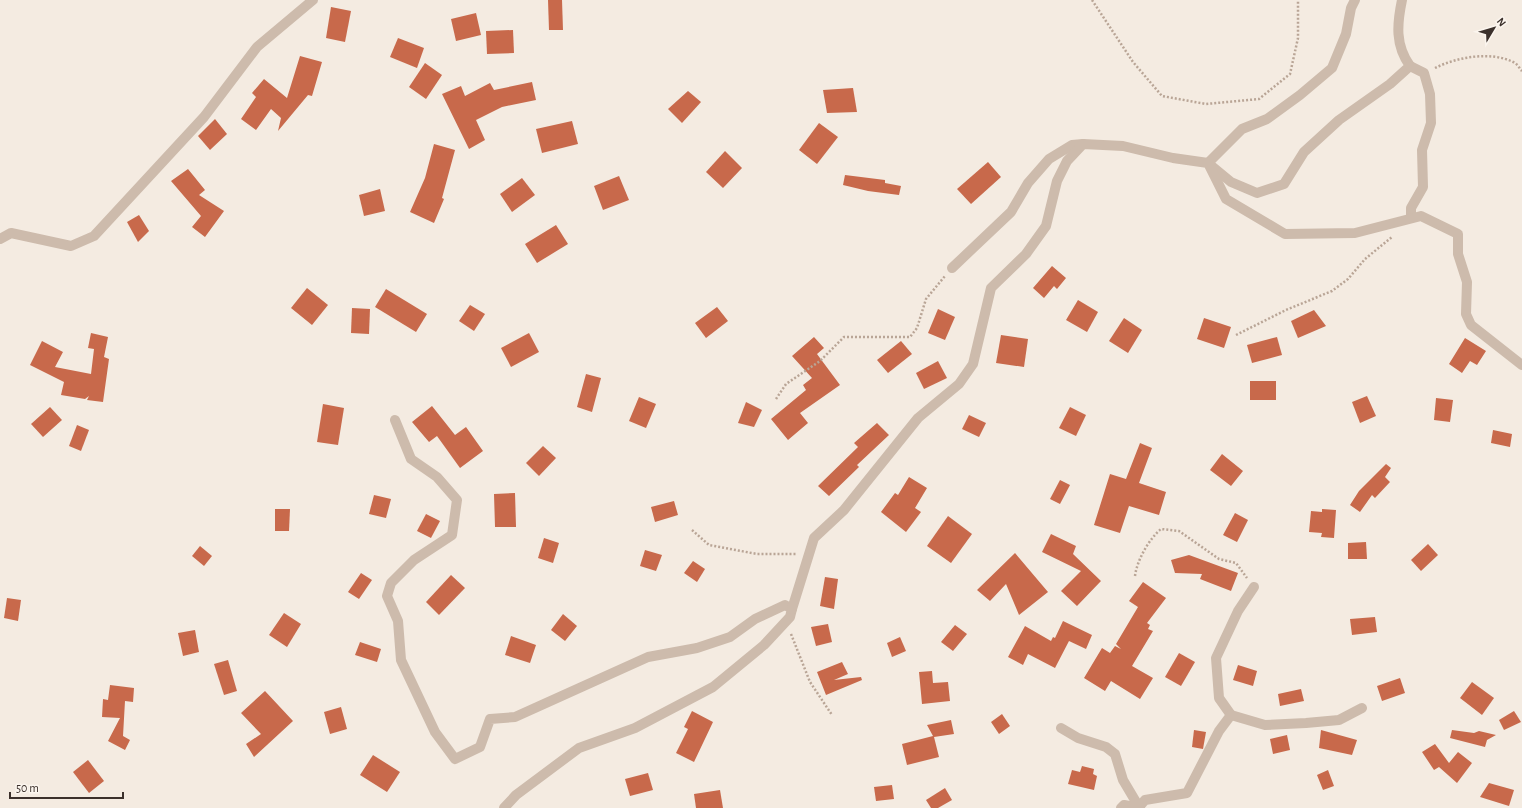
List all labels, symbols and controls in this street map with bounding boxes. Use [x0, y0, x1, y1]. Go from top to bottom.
north arrow [1474, 8, 1514, 48]
text: N [1495, 16, 1508, 29]
scale bar [10, 774, 123, 800]
text: 50 m [16, 782, 39, 794]

